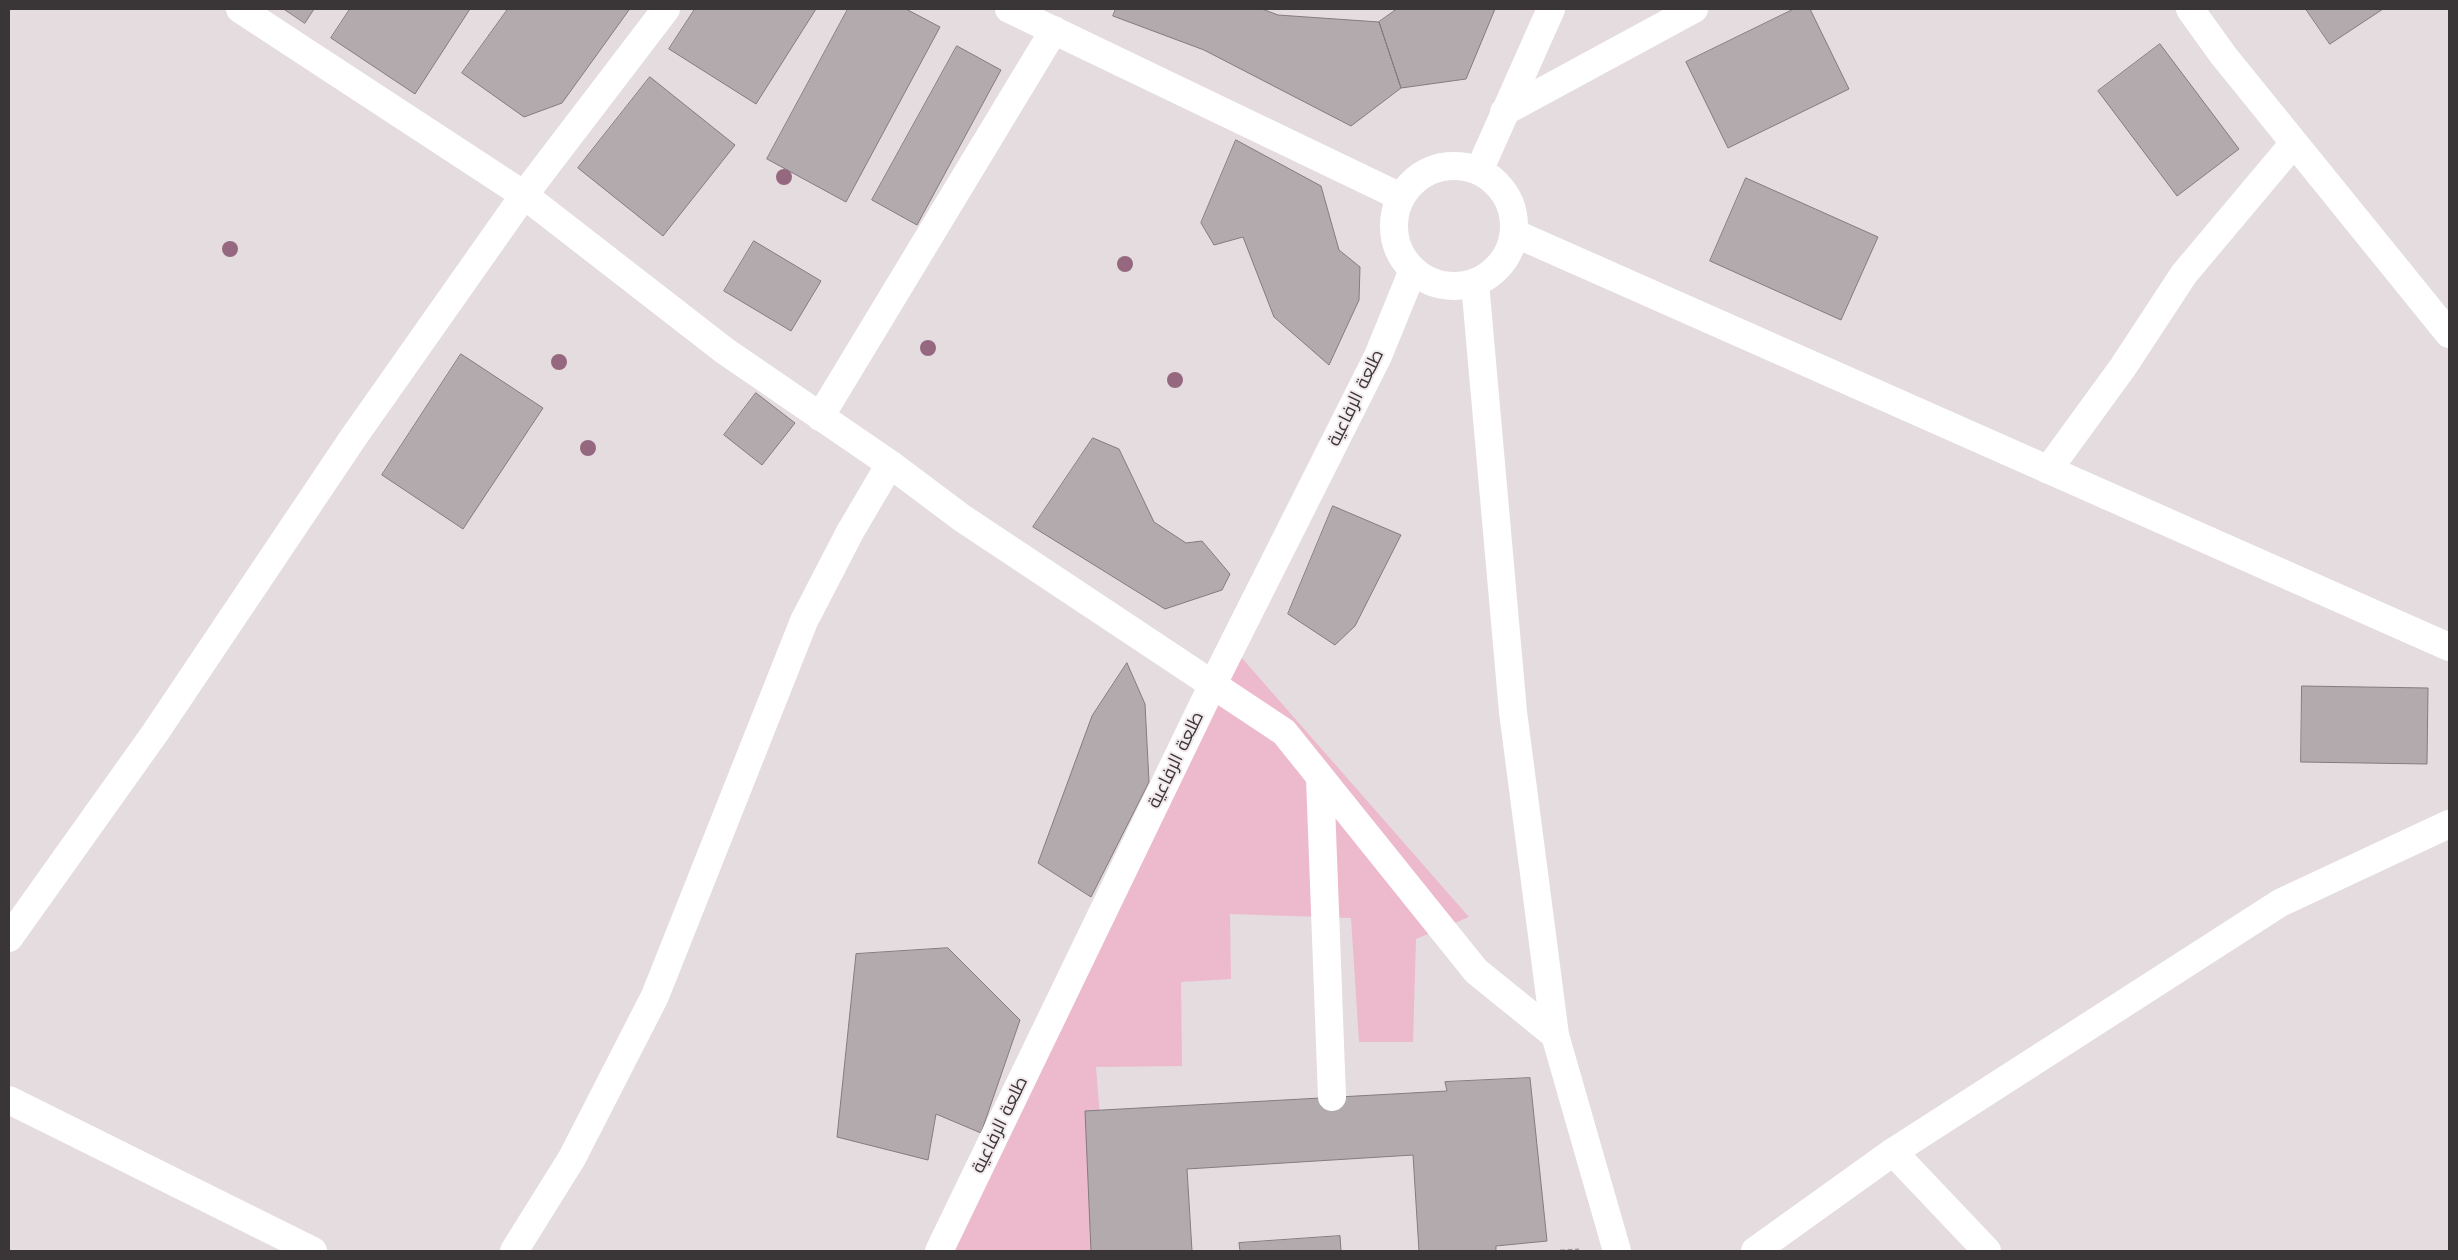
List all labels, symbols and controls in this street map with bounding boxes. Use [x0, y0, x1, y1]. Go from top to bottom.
street label: طلعة الرفاعية [1323, 346, 1389, 450]
street label: طلعة الرفاعية [1143, 708, 1209, 812]
street label: طلعة الرفاعية [967, 1073, 1033, 1177]

